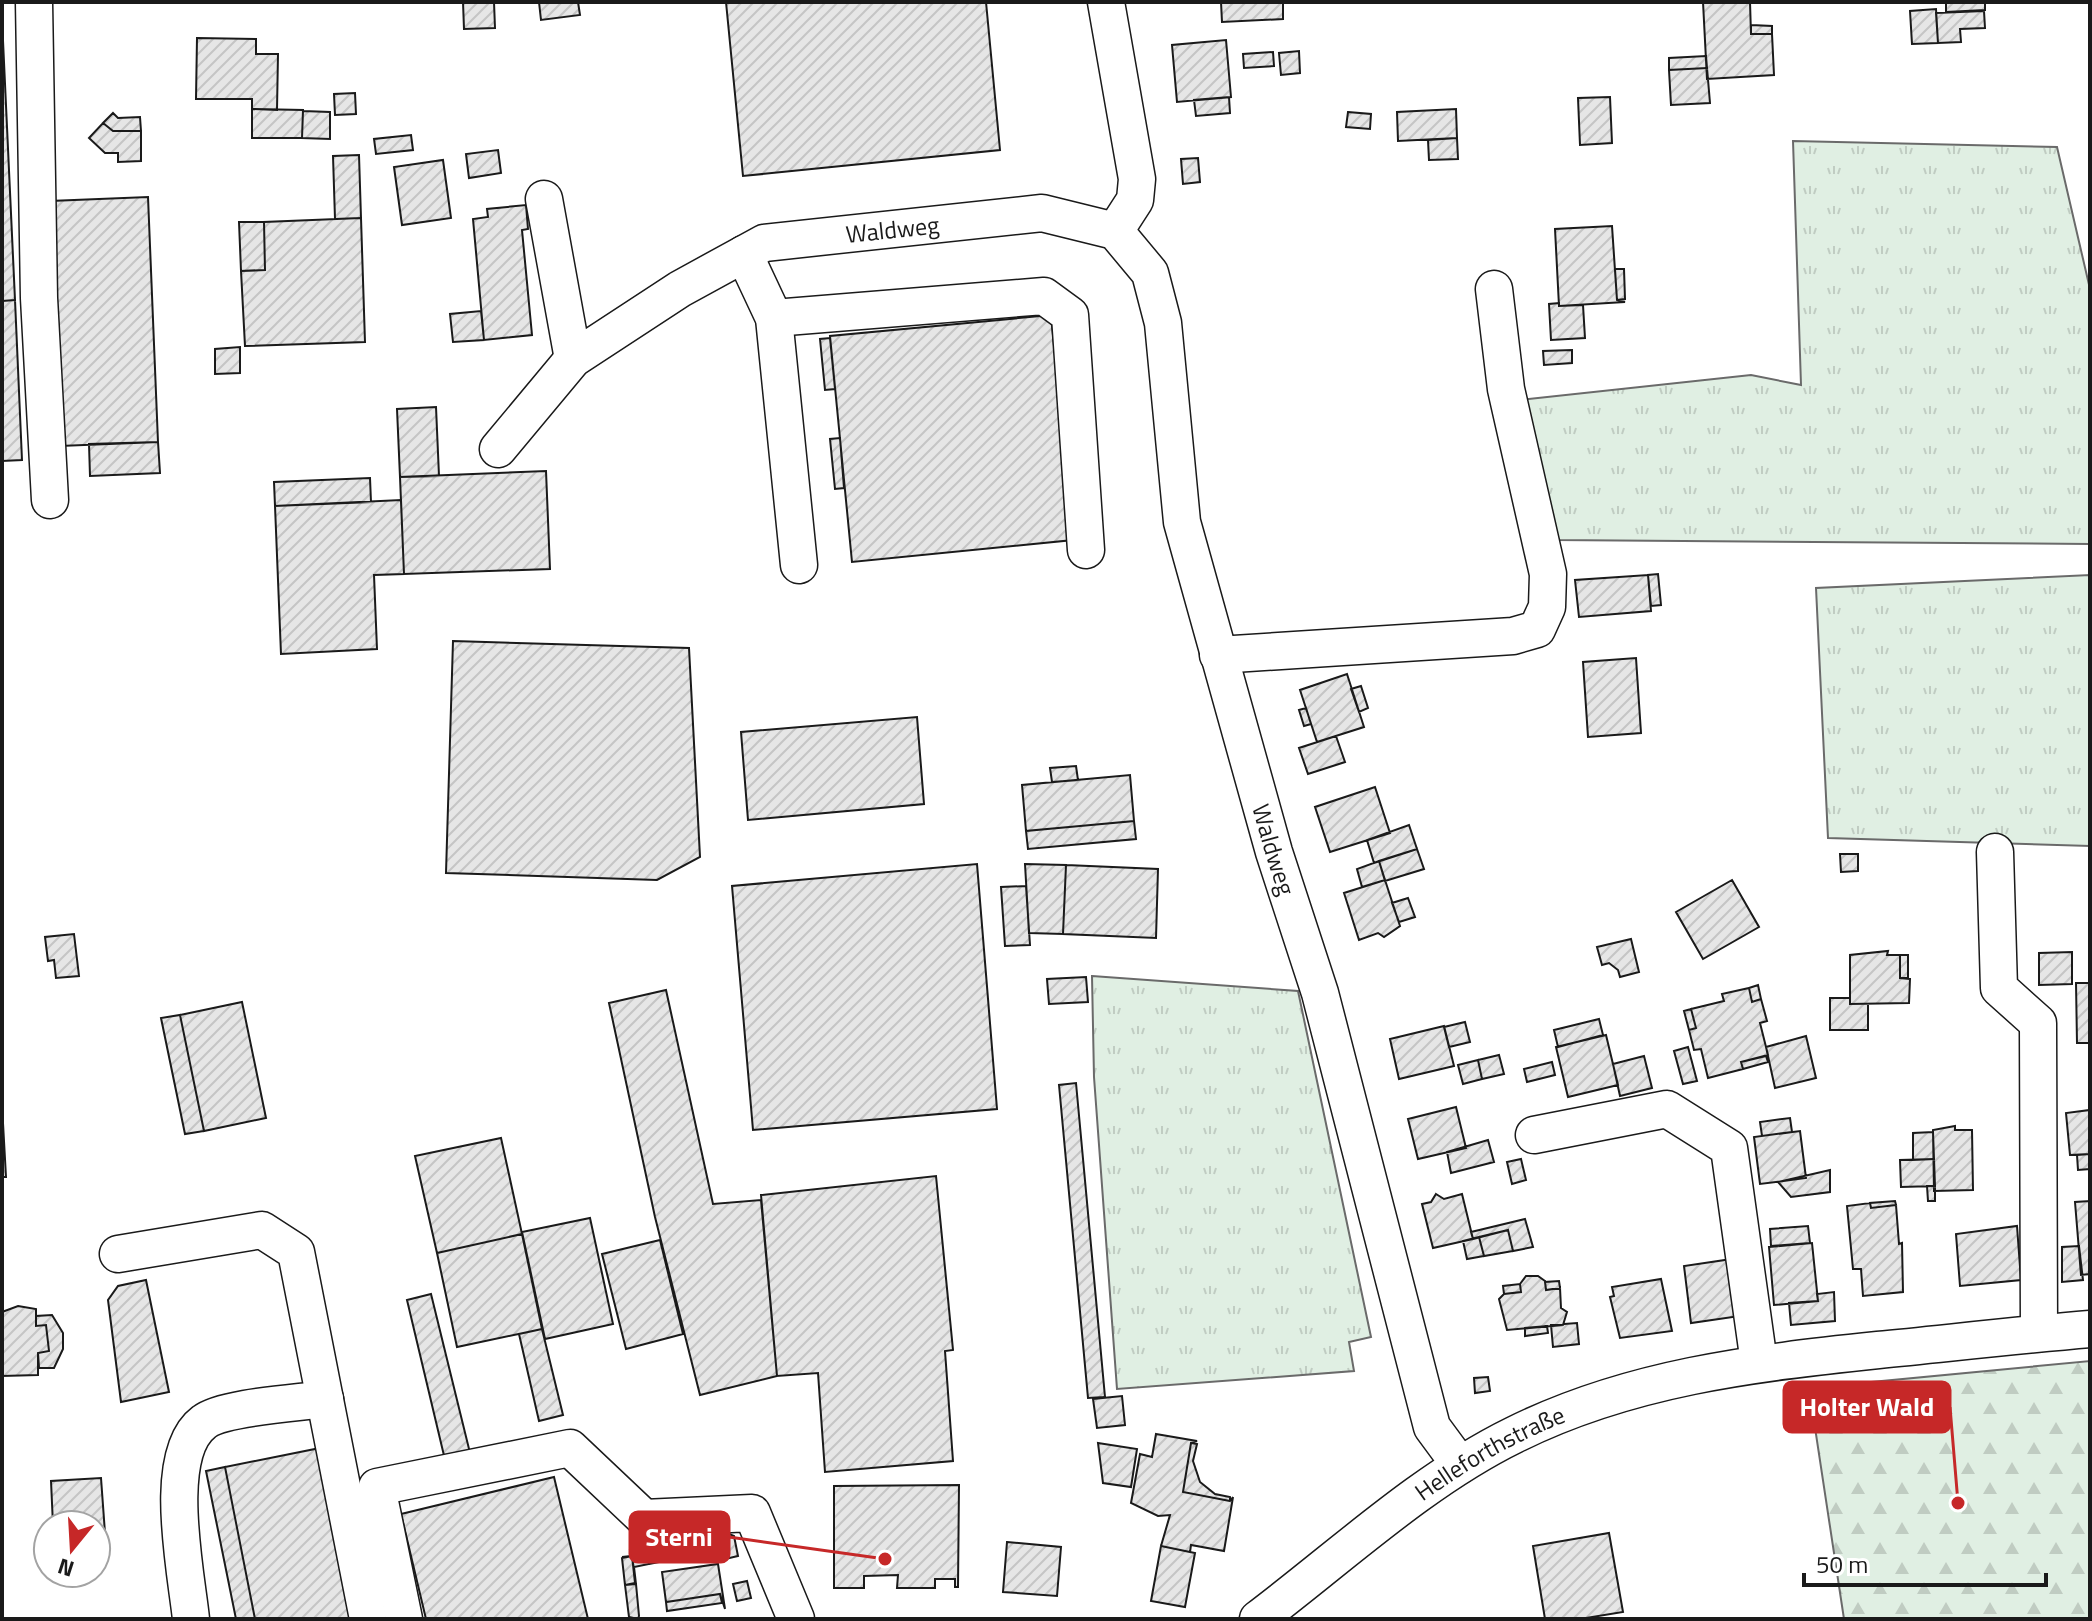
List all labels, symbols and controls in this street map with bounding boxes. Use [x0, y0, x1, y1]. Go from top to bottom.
street label: Waldweg [844, 206, 941, 252]
street label: Waldweg [1243, 800, 1305, 900]
callout: Holter Wald [1784, 1382, 1950, 1432]
text: Holter Wald [1800, 1387, 1934, 1426]
street label: Helleforthstraße [1407, 1396, 1570, 1509]
north arrow [32, 1509, 112, 1589]
callout: Sterni [630, 1512, 729, 1562]
text: Sterni [645, 1517, 713, 1556]
scale bar [1804, 1537, 2046, 1587]
text: 50 m [1816, 1546, 1868, 1582]
text: N [53, 1549, 78, 1587]

